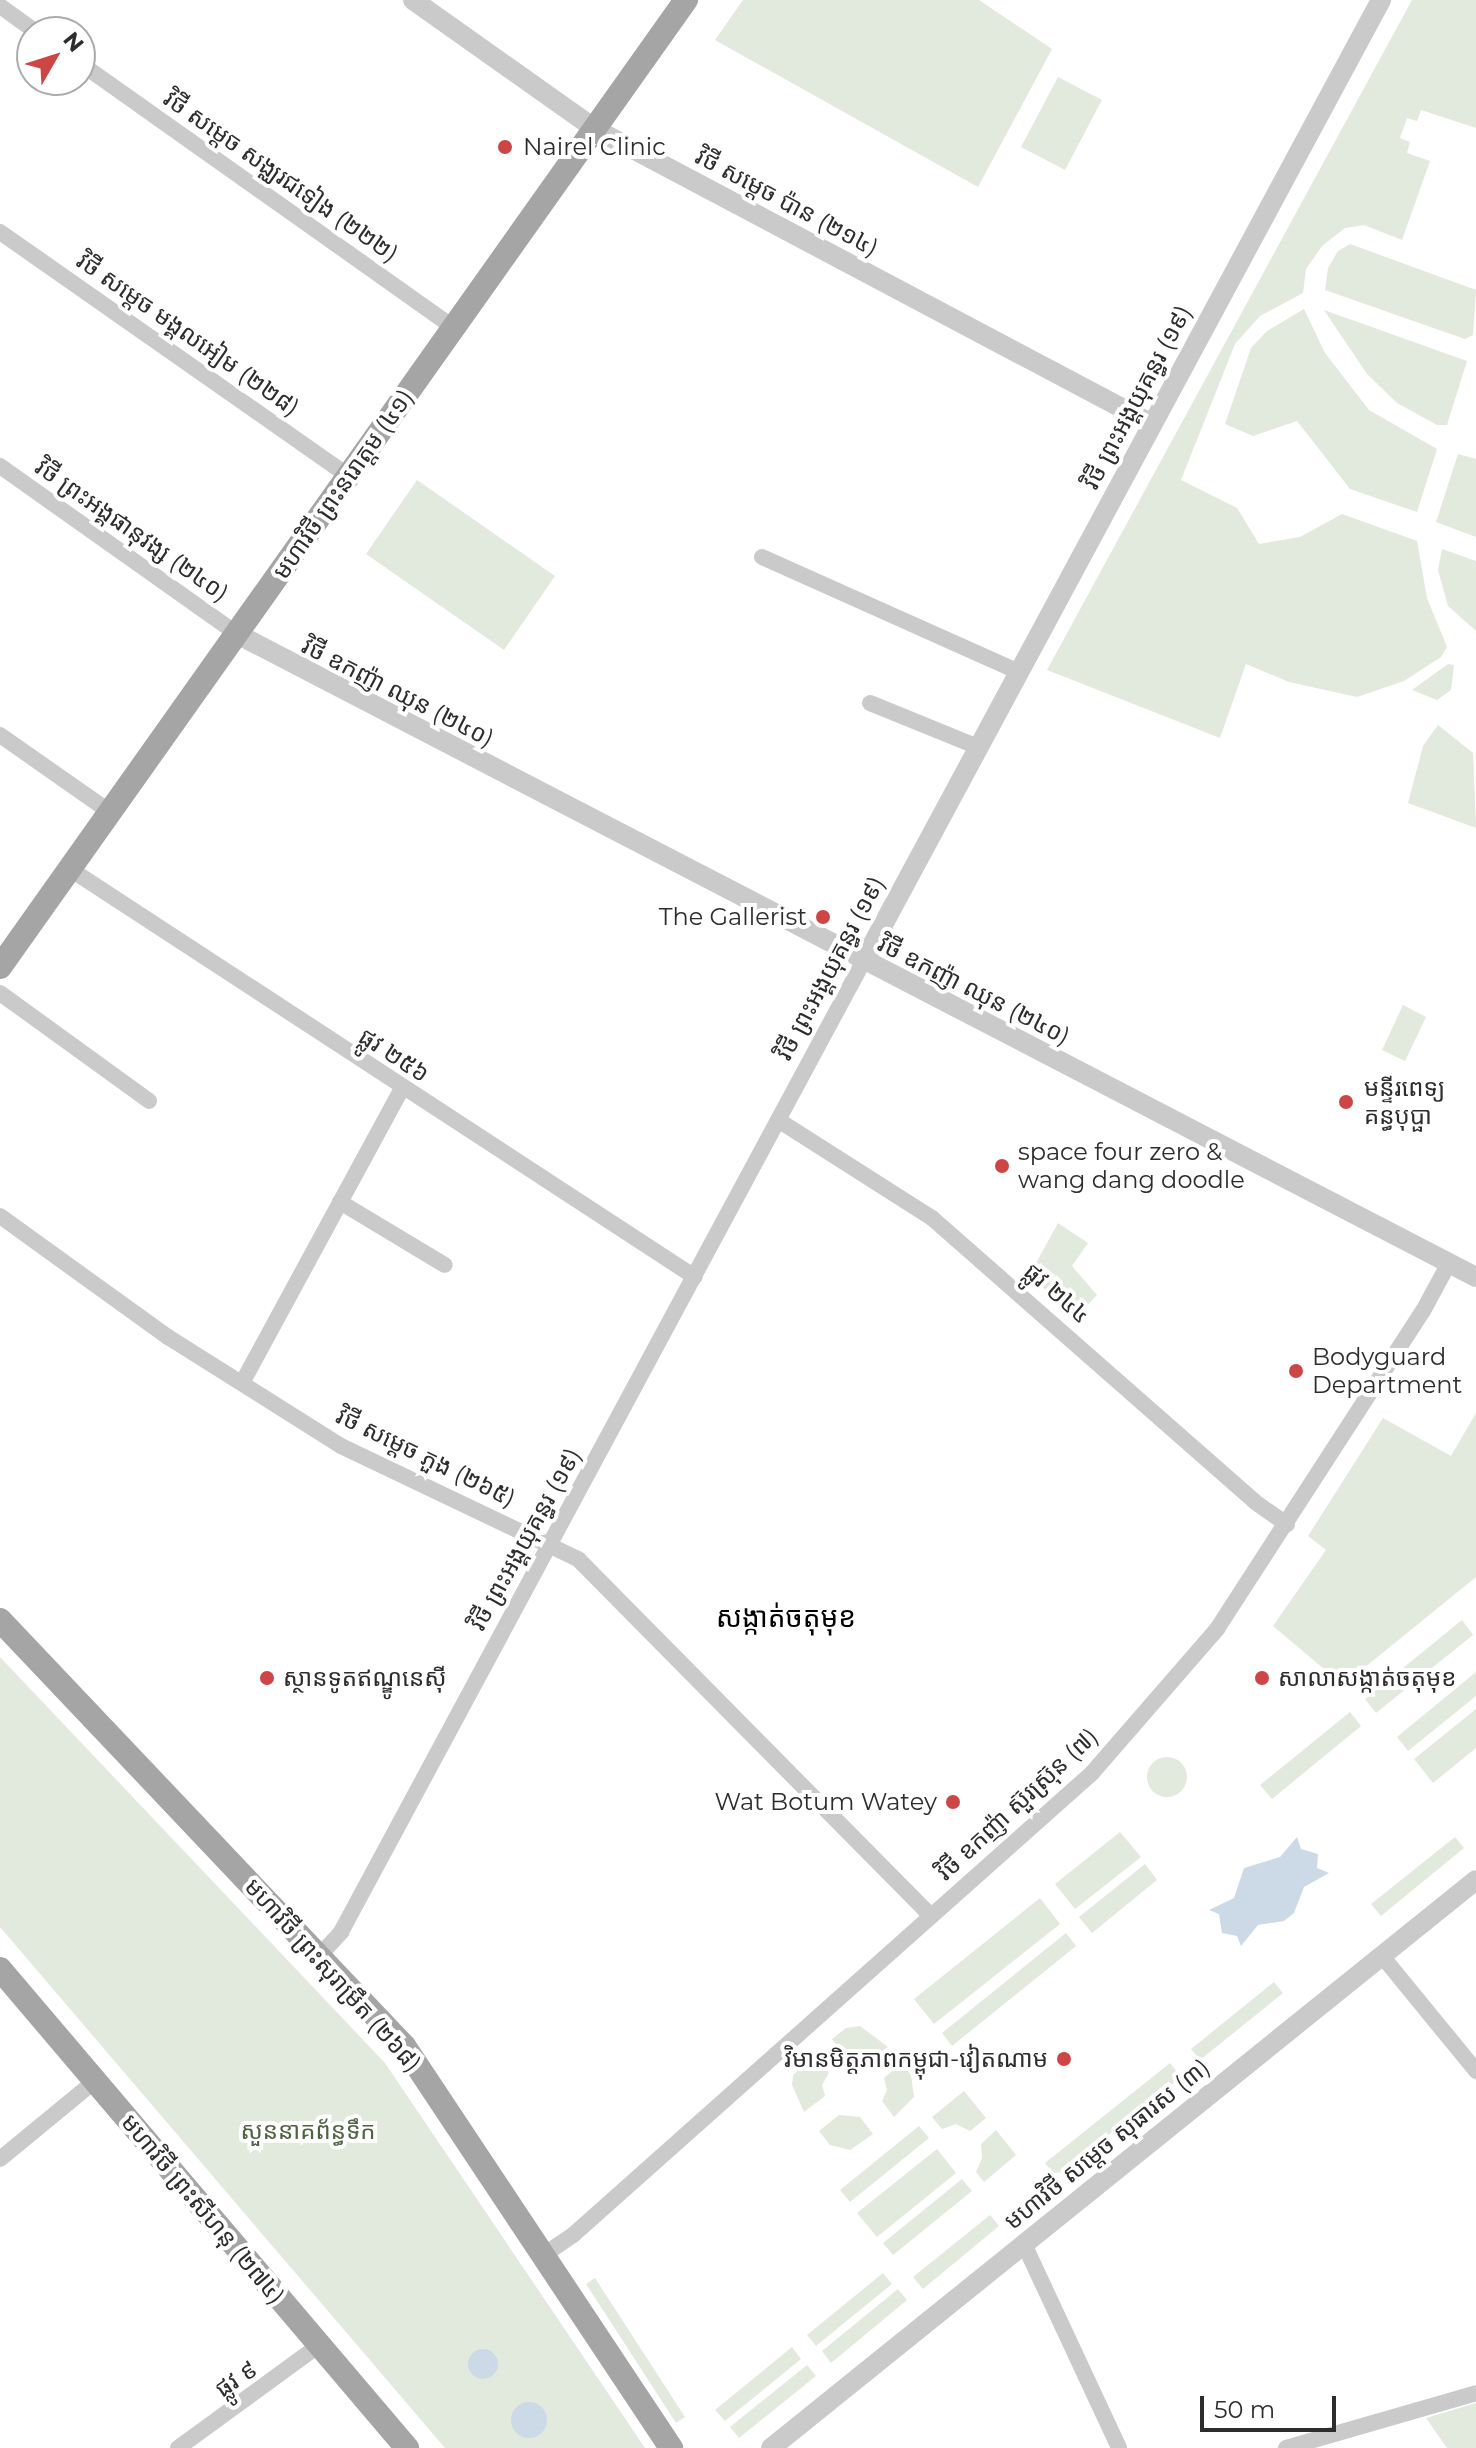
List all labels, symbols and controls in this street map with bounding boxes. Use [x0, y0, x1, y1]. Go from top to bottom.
north arrow [16, 16, 96, 96]
text: N [57, 26, 90, 57]
street label: វិថី សម្តេច សង្ឈរជទៀង (២២២) [158, 84, 404, 268]
place label: Nairel Clinic [523, 133, 666, 161]
marker: Nairel Clinic [494, 136, 516, 158]
street label: វិថី សម្តេច ប៉ាន (២១៤) [691, 142, 883, 262]
street label: វិថី សម្តេច មង្គលអៀម (២២៨) [71, 246, 305, 422]
street label: វិថី ព្រះអង្គយុគន្ធរ (១៩) [1076, 300, 1198, 494]
street label: មហាវិថី ព្រះនរោត្តម (៤១) [267, 384, 419, 584]
street label: វិថី ព្រះអង្គផានុវង្ស (២៤០) [30, 452, 234, 608]
street label: វិថី ឧកញ៉ា ឈុន (២៤០) [297, 631, 499, 753]
street label: វិថី ព្រះអង្គយុគន្ធរ (១៩) [769, 871, 891, 1065]
place label: The Gallerist [659, 903, 807, 931]
marker: The Gallerist [814, 908, 832, 926]
street label: វិថី ឧកញ៉ា ឈុន (២៤០) [873, 929, 1075, 1051]
street label: ផ្លូវ ២៥៦ [353, 1022, 435, 1088]
place label: មន្ទីរពេទ្យ គន្ធបុប្ផា [1364, 1074, 1445, 1130]
marker: មន្ទីរពេទ្យ គន្ធបុប្ផា [1335, 1091, 1357, 1113]
place label: space four zero & wang dang doodle [1018, 1138, 1245, 1194]
marker: space four zero & wang dang doodle [993, 1157, 1011, 1175]
street label: ផ្លូវ ២៤៤ [1018, 1257, 1096, 1329]
place label: Bodyguard Department [1312, 1343, 1462, 1399]
marker: Bodyguard Department [1287, 1362, 1305, 1380]
street label: វិថី សម្តេច ភួង (២៦៥) [332, 1401, 520, 1513]
street label: វិថី ព្រះអង្គយុគន្ធរ (១៩) [463, 1443, 587, 1635]
district label: សង្កាត់ចតុមុខ [716, 1600, 856, 1634]
place label: ស្ថានទូតឥណ្ឌូនេស៊ី [283, 1664, 446, 1692]
place label: សាលាសង្កាត់ចតុមុខ [1278, 1664, 1457, 1692]
marker: ស្ថានទូតឥណ្ឌូនេស៊ី [258, 1669, 276, 1687]
marker: សាលាសង្កាត់ចតុមុខ [1253, 1669, 1271, 1687]
street label: វិថី ឧកញ៉ា ស៊ួរស៊្រុន (៧) [930, 1722, 1104, 1886]
place label: Wat Botum Watey [715, 1788, 937, 1816]
marker: Wat Botum Watey [944, 1793, 962, 1811]
street label: មហាវិថី ព្រះសុរាម្រឹត (២៦៨) [239, 1872, 427, 2078]
place label: វិមានមិត្តភាពកម្ពុជា-វៀតណាម [784, 2045, 1048, 2073]
marker: វិមានមិត្តភាពកម្ពុជា-វៀតណាម [1055, 2050, 1073, 2068]
street label: មហាវិថី សម្តេច សុធារស (៣) [999, 2052, 1215, 2236]
street label: មហាវិថី ព្រះសីហនុ (២៧៤) [115, 2108, 291, 2310]
park label: សួននាគព័ន្ធទឹក [240, 2117, 376, 2145]
street label: ផ្លូវ ៩ [209, 2355, 263, 2403]
scale bar [1204, 2380, 1340, 2430]
text: 50 m [1214, 2395, 1275, 2424]

